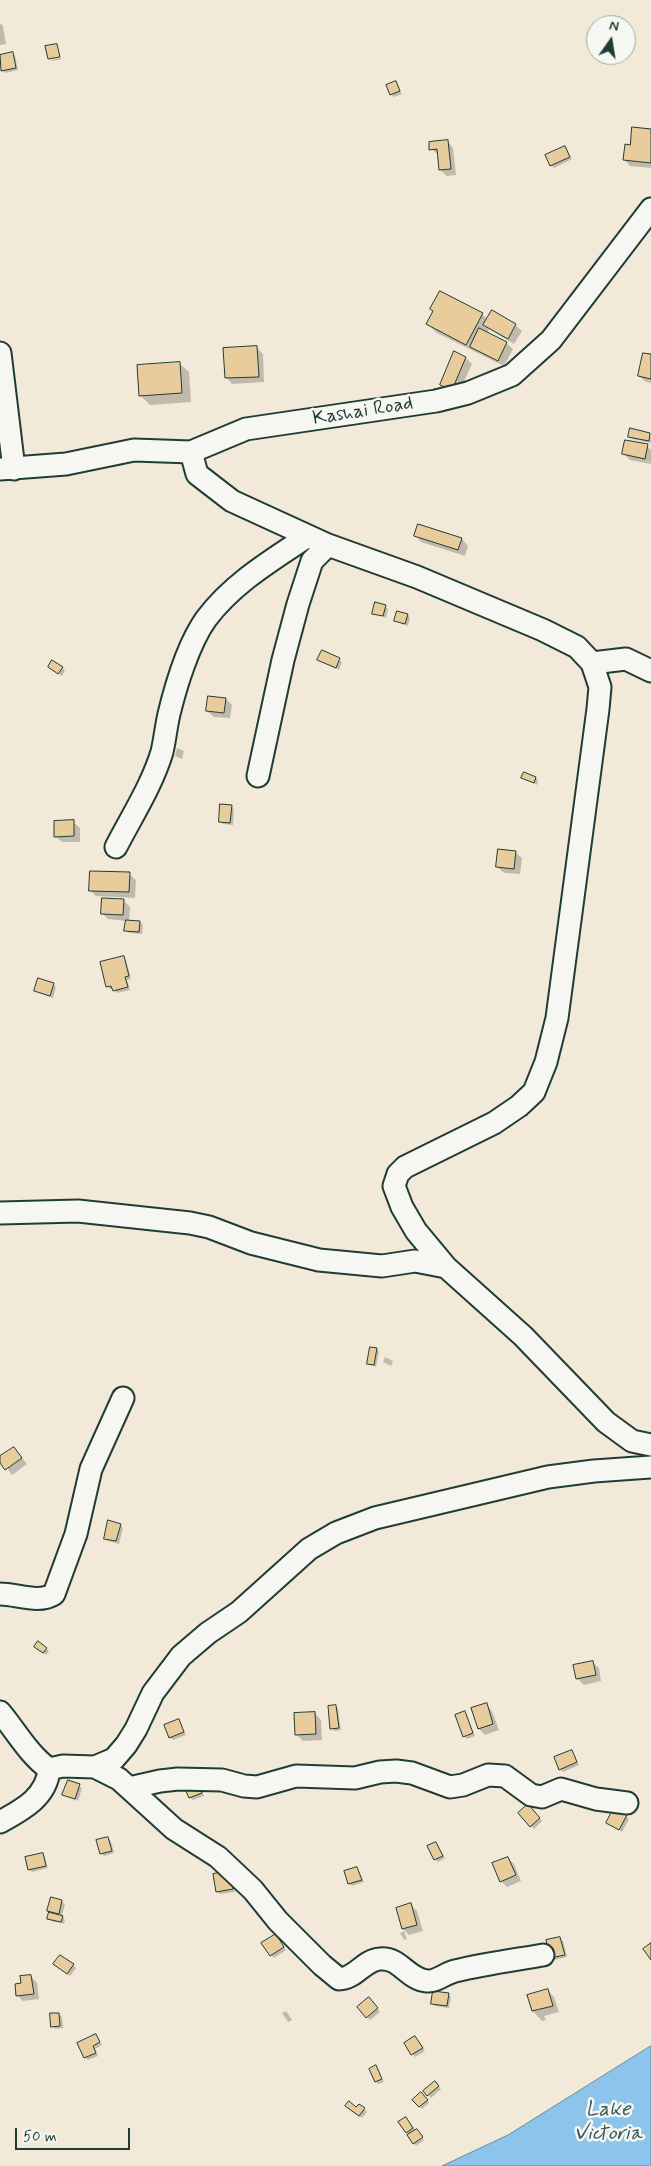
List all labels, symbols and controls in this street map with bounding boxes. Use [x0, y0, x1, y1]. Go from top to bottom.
north arrow [586, 15, 636, 65]
text: N [608, 17, 621, 36]
street label: Kashai Road [311, 392, 415, 432]
water label: Lake Victoria [574, 2098, 642, 2148]
scale bar [18, 2118, 132, 2150]
text: 50 m [23, 2127, 57, 2147]

